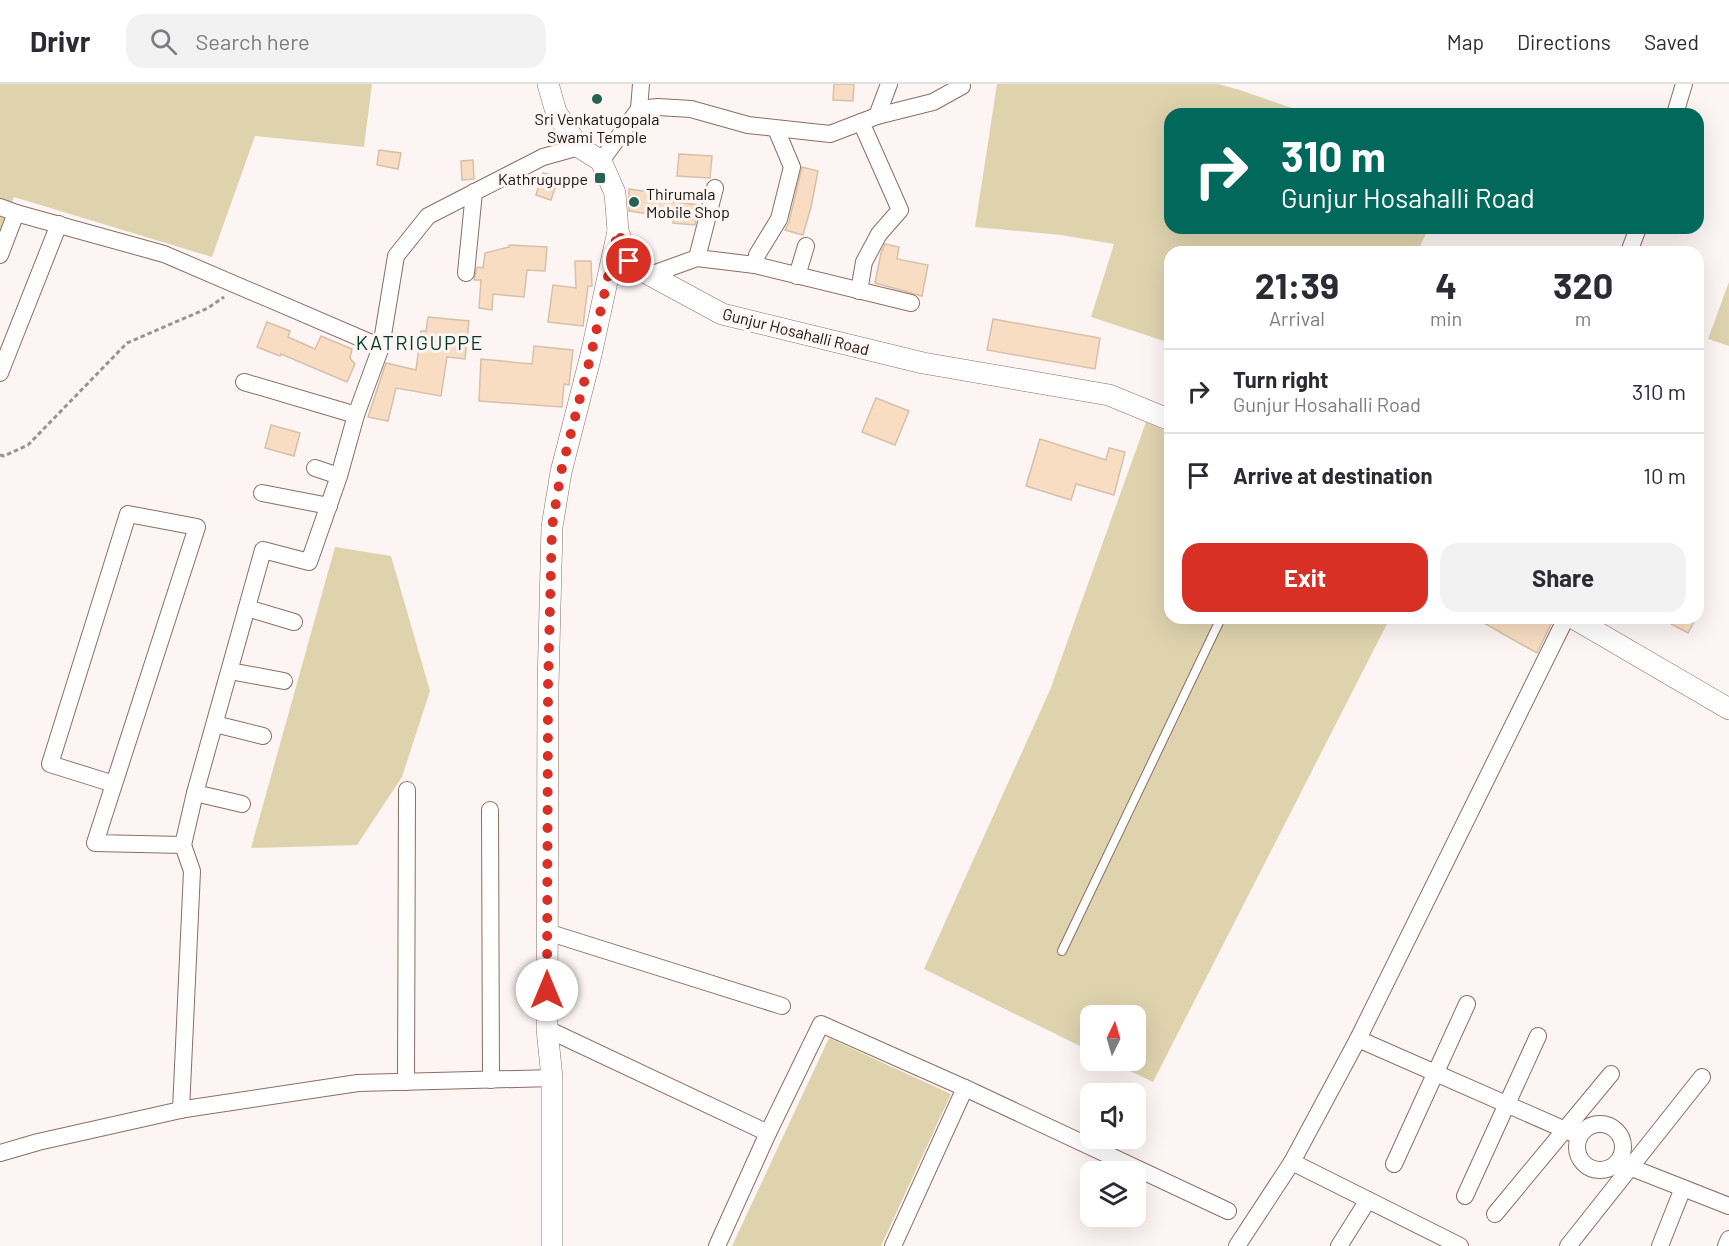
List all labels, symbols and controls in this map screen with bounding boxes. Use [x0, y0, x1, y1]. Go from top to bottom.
search box [126, 14, 546, 68]
text: Drivr [30, 24, 90, 58]
icon: search [147, 25, 180, 58]
text: Search here [195, 28, 310, 54]
text: Map [1447, 29, 1484, 54]
text: Directions [1517, 29, 1611, 54]
text: Saved [1644, 29, 1699, 54]
marker: Sri Venkatugopala Swami Temple [590, 92, 604, 106]
place label: Sri Venkatugopala Swami Temple [535, 109, 659, 146]
text: 310 m [1281, 130, 1386, 180]
icon: right [1182, 132, 1260, 210]
place label: Kathruguppe [498, 169, 588, 188]
marker: Kathruguppe [593, 171, 607, 185]
text: Gunjur Hosahalli Road [1281, 181, 1535, 213]
place label: Thirumala Mobile Shop [646, 184, 730, 221]
marker: Thirumala Mobile Shop [627, 195, 641, 209]
pin [603, 235, 654, 286]
icon: arrive [612, 244, 645, 277]
text: 21:39 [1255, 263, 1339, 306]
text: 4 [1435, 263, 1457, 306]
text: 320 [1553, 263, 1613, 306]
street label: Gunjur Hosahalli Road [721, 304, 871, 358]
text: Arrival [1269, 306, 1325, 330]
text: min [1430, 306, 1462, 330]
text: m [1575, 306, 1591, 330]
district label: KATRIGUPPE [356, 330, 484, 354]
text: Turn right [1233, 366, 1328, 392]
icon: right [1182, 375, 1215, 408]
text: 310 m [1632, 378, 1686, 404]
text: Gunjur Hosahalli Road [1233, 392, 1421, 416]
icon: arrive [1182, 459, 1215, 492]
text: Arrive at destination [1233, 462, 1432, 488]
text: 10 m [1643, 462, 1686, 488]
button: Exit [1182, 543, 1428, 612]
button: Share [1440, 543, 1686, 612]
position arrow [515, 958, 579, 1022]
north arrow [1080, 1005, 1146, 1071]
map controls [1080, 1005, 1146, 1227]
button: sound [1080, 1083, 1146, 1149]
button: layers [1080, 1161, 1146, 1227]

